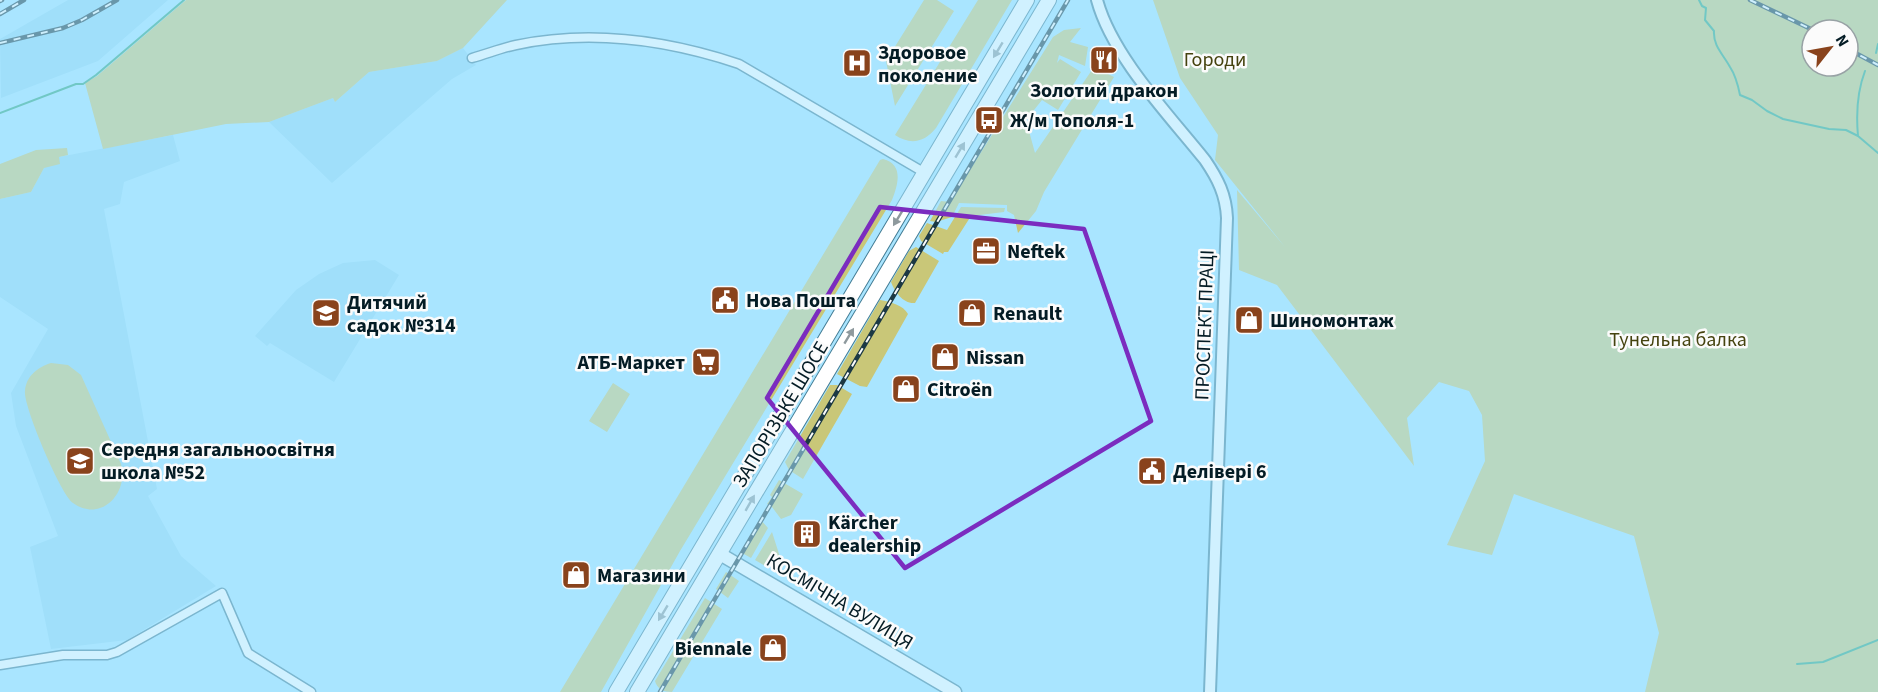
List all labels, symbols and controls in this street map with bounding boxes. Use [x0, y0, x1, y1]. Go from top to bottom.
north arrow [1800, 18, 1860, 78]
text: N [1830, 31, 1854, 51]
place label: Здоровое поколение [878, 39, 978, 90]
one-way arrow [992, 42, 1003, 58]
restaurant icon: Золотий дракон [1088, 44, 1120, 76]
park label: Городи [1184, 46, 1246, 74]
hospital icon: Здоровое поколение [841, 47, 873, 79]
place label: Золотий дракон [1030, 77, 1178, 105]
bus stop icon: Ж/м Тополя-1 [973, 104, 1005, 136]
place label: Ж/м Тополя-1 [1010, 107, 1134, 135]
one-way arrow [954, 142, 965, 158]
one-way arrow [893, 210, 903, 227]
office icon: Neftek [970, 235, 1002, 267]
place label: Neftek [1007, 238, 1065, 266]
street label: ПРОСПЕКТ ПРАЦІ [1188, 249, 1222, 401]
public building icon: Нова Пошта [709, 284, 741, 316]
place label: Нова Пошта [746, 287, 856, 315]
place label: Дитячий садок №314 [347, 289, 456, 340]
school or university icon: Дитячий садок №314 [310, 297, 342, 329]
shop icon: Renault [956, 297, 988, 329]
place label: Renault [993, 300, 1062, 328]
shop icon: Шиномонтаж [1233, 304, 1265, 336]
place label: Шиномонтаж [1270, 307, 1395, 335]
park label: Тунельна балка [1609, 326, 1747, 354]
one-way arrow [844, 328, 855, 344]
street label: ЗАПОРІЗЬКЕ ШОСЕ [726, 336, 836, 493]
shop icon: Nissan [929, 341, 961, 373]
place label: Nissan [966, 344, 1025, 372]
supermarket icon: АТБ-Маркет [690, 346, 722, 378]
place label: АТБ-Маркет [577, 349, 685, 377]
shop icon: Citroën [890, 373, 922, 405]
place label: Citroën [927, 376, 992, 404]
place label: Середня загальноосвітня школа №52 [101, 436, 335, 487]
school or university icon: Середня загальноосвітня школа №52 [64, 445, 96, 477]
public building icon: Делівері 6 [1136, 455, 1168, 487]
place label: Делівері 6 [1173, 458, 1267, 486]
one-way arrow [744, 495, 755, 511]
place label: Kärcher dealership [828, 509, 921, 560]
building icon: Kärcher dealership [791, 518, 823, 550]
street label: КОСМІЧНА ВУЛИЦЯ [761, 547, 918, 657]
shop icon: Магазини [560, 559, 592, 591]
place label: Магазини [597, 562, 686, 590]
one-way arrow [658, 605, 669, 621]
shop icon: Biennale [757, 632, 789, 664]
place label: Biennale [675, 635, 752, 663]

